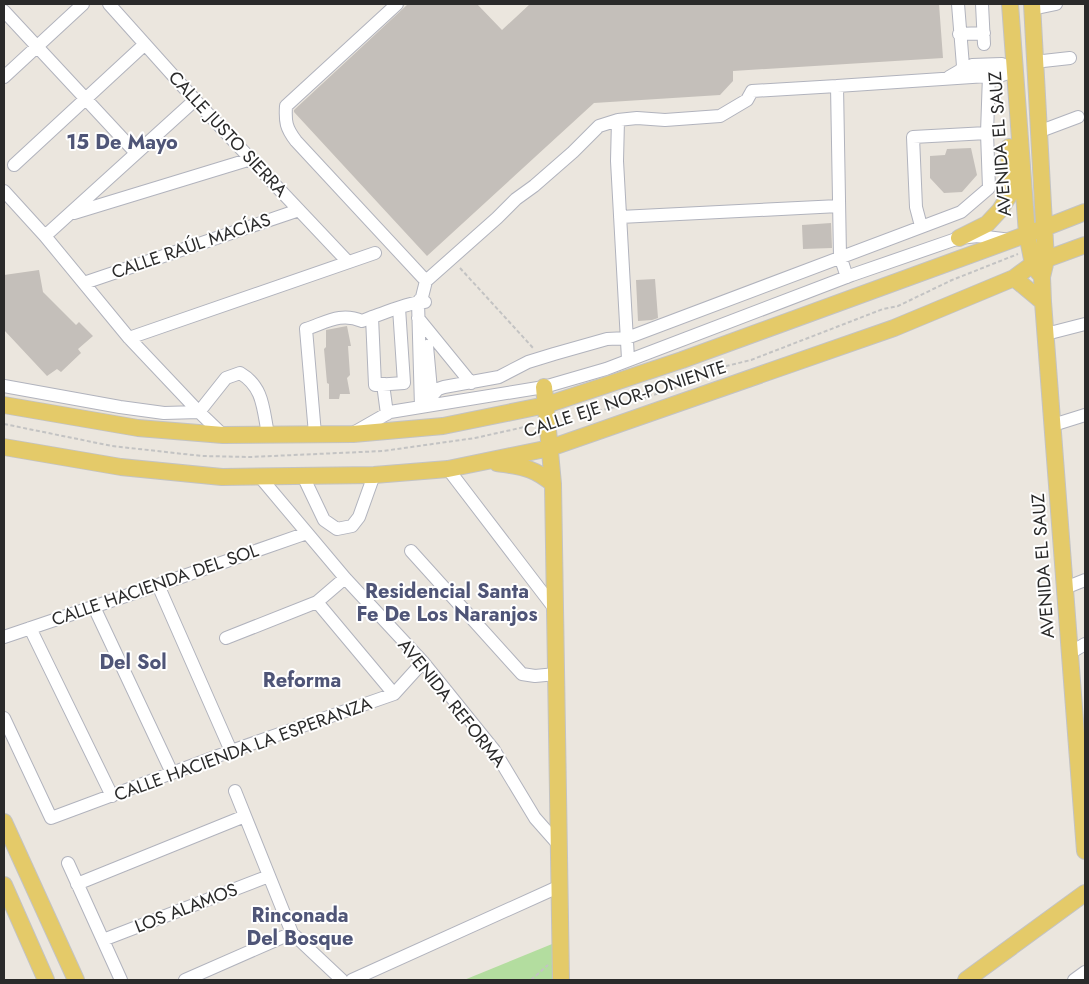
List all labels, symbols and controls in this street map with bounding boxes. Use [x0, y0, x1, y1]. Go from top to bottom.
street label: CALLE JUSTO SIERRA [162, 65, 294, 203]
street label: AVENIDA EL SAUZ [982, 70, 1018, 217]
district label: 15 De Mayo [66, 128, 178, 157]
street label: CALLE RAÚL MACÍAS [108, 207, 274, 285]
street label: CALLE EJE NOR-PONIENTE [520, 354, 730, 444]
street label: AVENIDA EL SAUZ [1025, 492, 1061, 639]
street label: CALLE HACIENDA DEL SOL [48, 537, 262, 633]
district label: Residencial Santa Fe De Los Naranjos [356, 577, 538, 629]
street label: AVENIDA REFORMA [392, 633, 512, 773]
district label: Del Sol [99, 648, 167, 677]
district label: Reforma [263, 666, 341, 695]
street label: CALLE HACIENDA LA ESPERANZA [111, 690, 375, 808]
street label: LOS ALAMOS [131, 876, 241, 940]
district label: Rinconada Del Bosque [246, 901, 354, 953]

